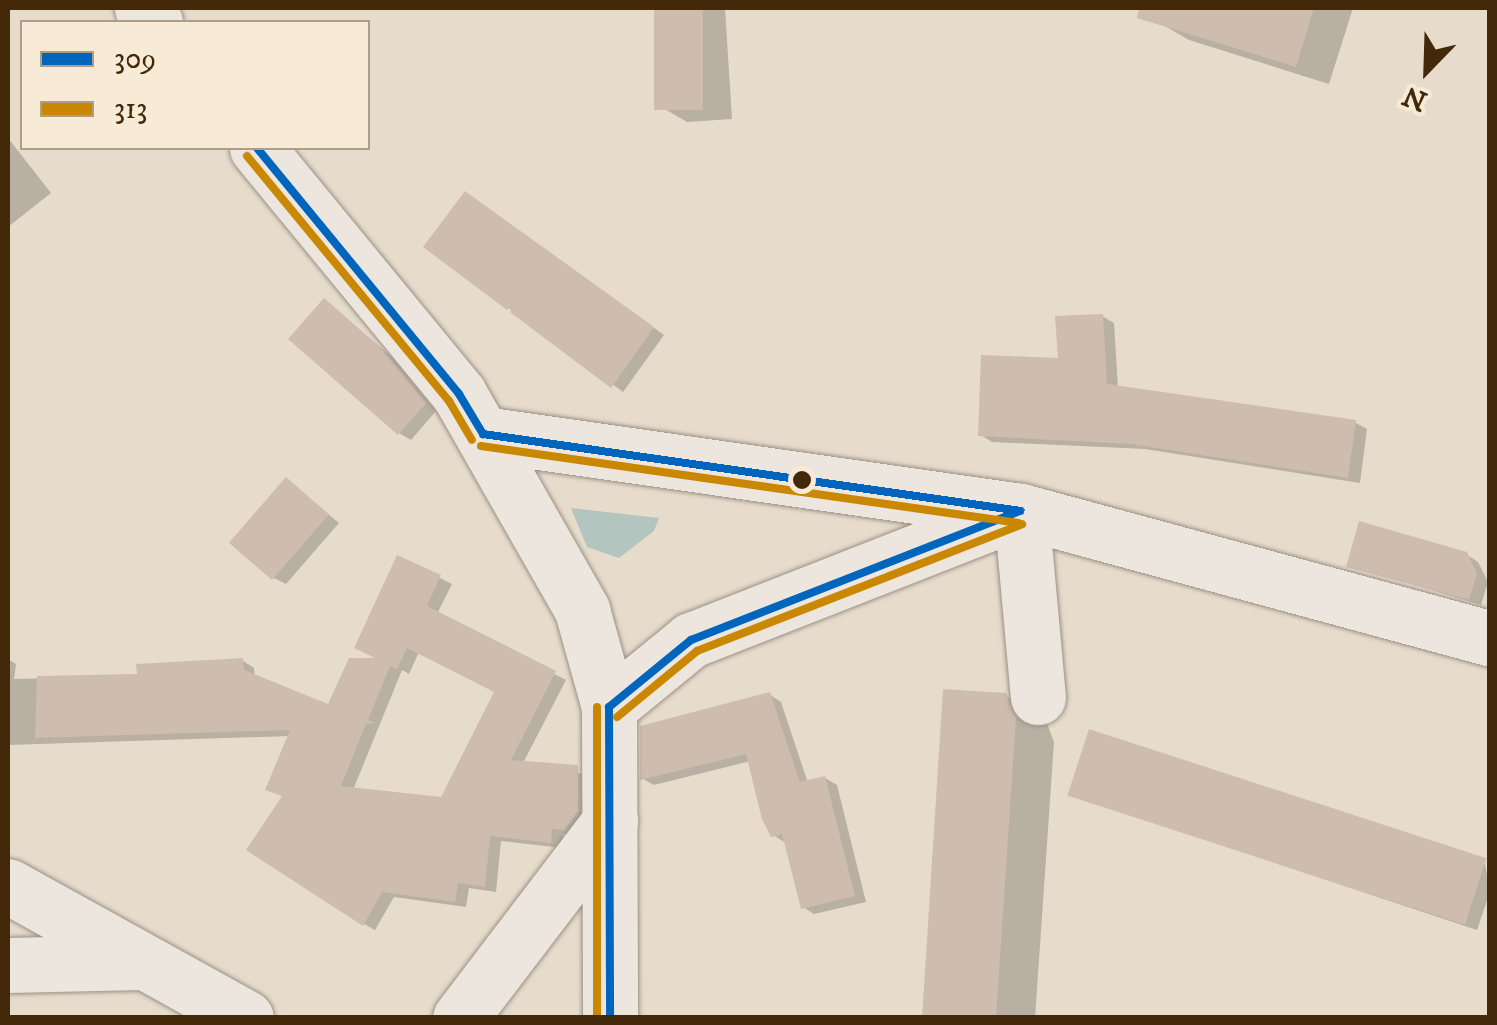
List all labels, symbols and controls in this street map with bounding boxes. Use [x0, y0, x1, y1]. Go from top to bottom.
legend [20, 20, 370, 150]
north arrow [1377, 20, 1477, 120]
text: 309 [114, 41, 156, 78]
text: N [1398, 77, 1433, 119]
text: 313 [114, 91, 147, 128]
unlabelled marker [792, 470, 812, 490]

